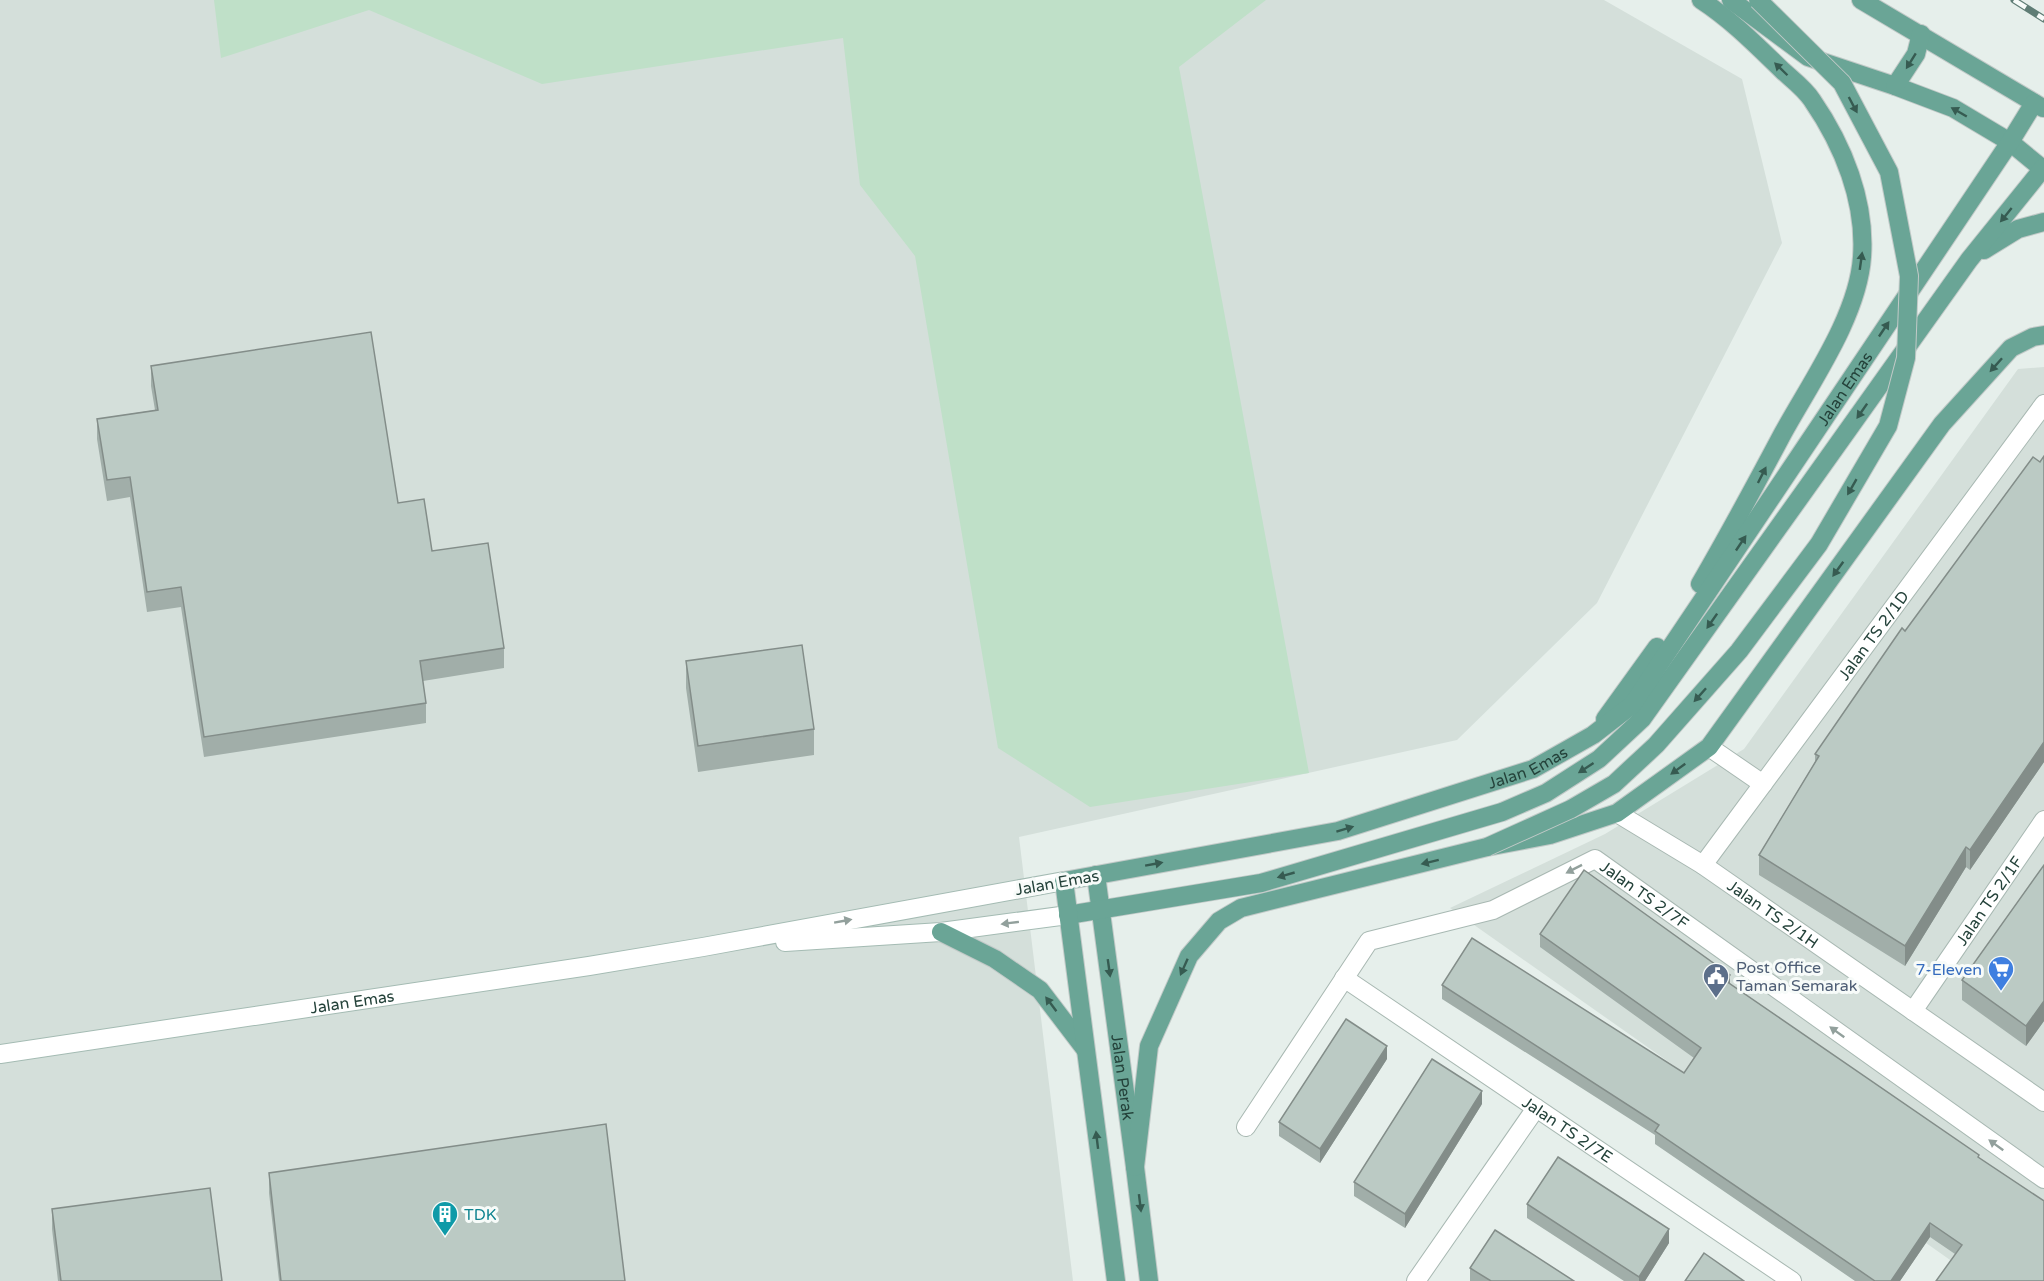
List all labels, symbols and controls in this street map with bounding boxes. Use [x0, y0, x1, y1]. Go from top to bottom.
one-way arrow [1905, 53, 1917, 69]
one-way arrow [1775, 63, 1789, 77]
one-way arrow [1848, 97, 1858, 114]
one-way arrow [1951, 107, 1968, 117]
one-way arrow [1999, 207, 2012, 223]
one-way arrow [1856, 251, 1865, 270]
one-way arrow [1878, 321, 1889, 337]
street label: Jalan Emas [1813, 348, 1877, 430]
one-way arrow [1990, 357, 2003, 372]
one-way arrow [1856, 402, 1868, 418]
one-way arrow [1757, 466, 1767, 483]
one-way arrow [1847, 479, 1858, 495]
one-way arrow [1735, 535, 1746, 552]
one-way arrow [1832, 560, 1844, 576]
street label: Jalan TS 2/1D [1834, 587, 1914, 684]
one-way arrow [1706, 612, 1718, 628]
one-way arrow [1694, 687, 1707, 702]
street label: Jalan Emas [1486, 742, 1571, 794]
one-way arrow [1578, 762, 1594, 773]
one-way arrow [1671, 763, 1687, 775]
one-way arrow [1336, 824, 1354, 833]
street label: Jalan TS 2/1F [1952, 852, 2027, 950]
one-way arrow [1421, 857, 1439, 867]
street label: Jalan TS 2/7F [1596, 857, 1693, 934]
one-way arrow [1144, 860, 1163, 869]
one-way arrow [1566, 864, 1583, 874]
street label: Jalan Emas [1014, 866, 1101, 900]
one-way arrow [1277, 871, 1295, 880]
street label: Jalan TS 2/1H [1723, 876, 1822, 953]
one-way arrow [834, 916, 853, 925]
one-way arrow [1001, 918, 1020, 928]
supermarket icon: 7-Eleven [1986, 954, 2016, 992]
place label: Post Office Taman Semarak [1736, 958, 1858, 996]
one-way arrow [1105, 959, 1114, 978]
one-way arrow [1179, 959, 1188, 976]
place label: 7-Eleven [1915, 960, 1982, 980]
public building icon: Post Office Taman Semarak [1701, 961, 1731, 999]
street label: Jalan Emas [309, 986, 396, 1019]
one-way arrow [1045, 997, 1057, 1012]
one-way arrow [1830, 1026, 1846, 1038]
street label: Jalan Perak [1106, 1033, 1138, 1122]
street label: Jalan TS 2/7E [1518, 1092, 1616, 1168]
one-way arrow [1093, 1130, 1102, 1149]
one-way arrow [1988, 1140, 2004, 1151]
one-way arrow [1135, 1194, 1144, 1213]
building icon: TDK [430, 1199, 460, 1237]
place label: TDK [464, 1205, 497, 1225]

